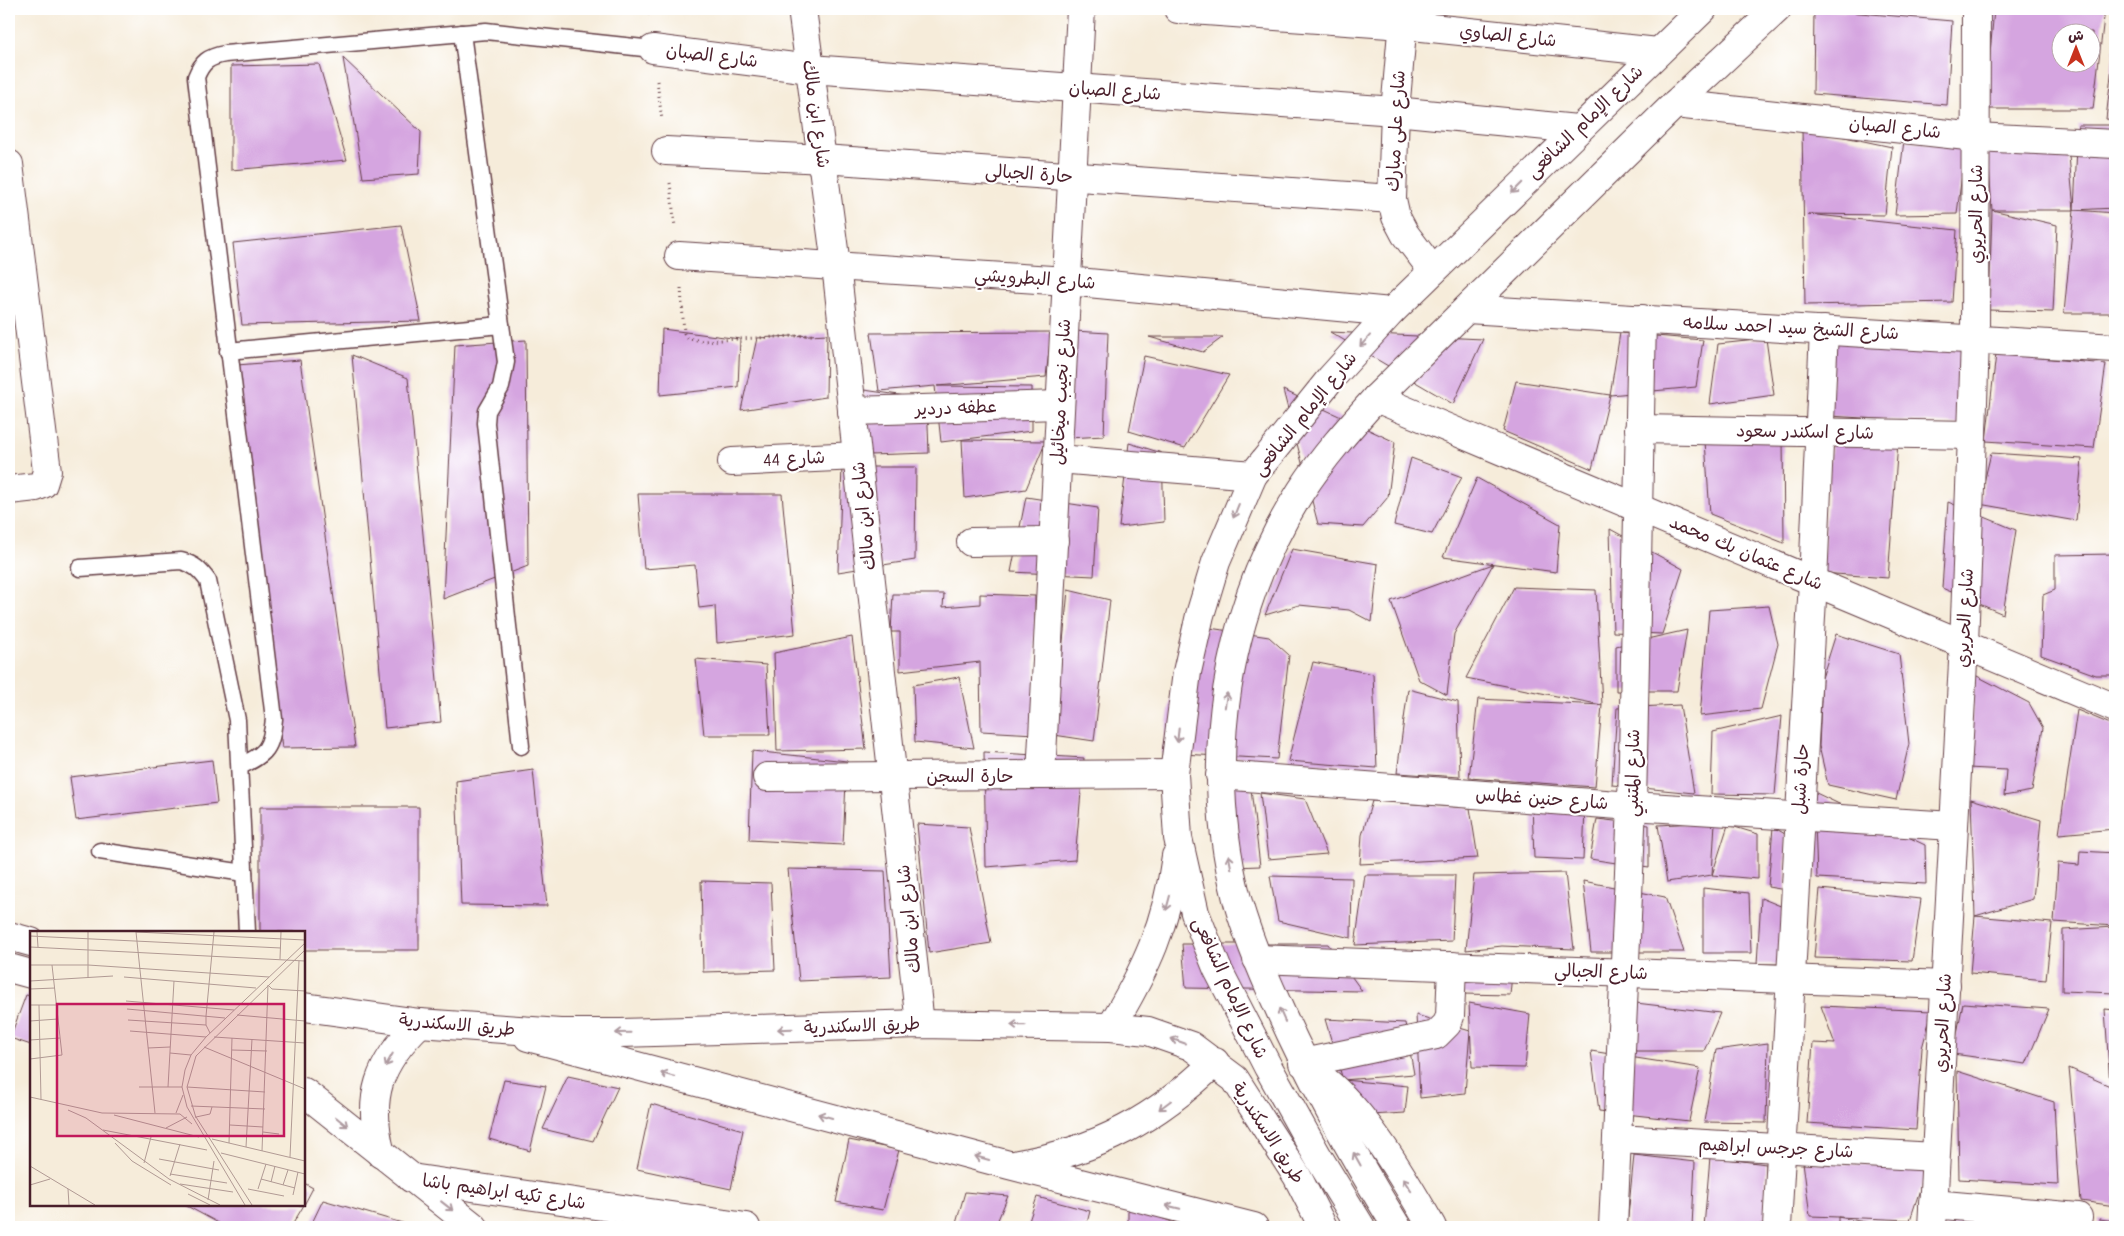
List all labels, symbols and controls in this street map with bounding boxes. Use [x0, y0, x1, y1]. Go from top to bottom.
street label: شارع الصاوي [1458, 20, 1557, 54]
north arrow [2052, 22, 2102, 72]
text: ش [2068, 27, 2084, 44]
street label: شارع الصبان [665, 40, 759, 73]
street label: شارع ابن مالك [797, 58, 834, 170]
street label: شارع الإمام الشافعى [1522, 61, 1650, 185]
street label: شارع على مبارك [1382, 70, 1411, 192]
street label: شارع الصبان [1068, 77, 1162, 106]
street label: شارع الصبان [1848, 113, 1942, 144]
street label: حارة الجبالى [984, 160, 1074, 188]
street label: شارع الحريري [1966, 164, 1989, 264]
one-way arrow [1511, 182, 1523, 195]
street label: شارع البطرويشي [973, 264, 1096, 299]
street label: شارع الشيخ سيد احمد سلامه [1683, 312, 1899, 345]
street label: شارع نجيب ميخائيل [1047, 318, 1076, 466]
one-way arrow [1359, 334, 1371, 347]
street label: شارع الإمام الشافعى [1249, 348, 1364, 482]
street label: عطفه دردير [913, 396, 997, 420]
street label: شارع اسكندر سعود [1736, 420, 1874, 445]
street label: شارع 44 [762, 447, 826, 472]
street label: شارع ابن مالك [848, 460, 881, 571]
one-way arrow [1231, 503, 1241, 518]
street label: شارع عثمان بك محمد [1666, 511, 1826, 596]
street label: شارع الحريري [1952, 568, 1980, 668]
one-way arrow [1221, 692, 1231, 708]
one-way arrow [1173, 727, 1183, 743]
street label: شارع المتنبي [1622, 729, 1649, 817]
street label: حارة شبل [1789, 743, 1813, 815]
street label: حارة السجن [926, 766, 1014, 787]
street label: شارع حنين غطاس [1475, 784, 1609, 815]
one-way arrow [1224, 854, 1234, 870]
street label: شارع ابن مالك [893, 863, 926, 974]
one-way arrow [1162, 894, 1172, 910]
street label: شارع الإمام الشافعى [1185, 914, 1272, 1063]
inset map [30, 931, 305, 1206]
street label: شارع الجبالي [1554, 960, 1648, 989]
street label: شارع الحريري [1930, 973, 1958, 1073]
one-way arrow [1276, 1008, 1286, 1023]
street label: طريق الاسكندرية [398, 1009, 516, 1041]
street label: طريق الاسكندرية [803, 1013, 921, 1039]
one-way arrow [1010, 1021, 1026, 1030]
one-way arrow [778, 1024, 794, 1033]
one-way arrow [615, 1028, 632, 1038]
one-way arrow [1171, 1036, 1187, 1046]
one-way arrow [384, 1052, 394, 1067]
one-way arrow [660, 1069, 676, 1079]
street label: طريق الاسكندرية [1227, 1078, 1309, 1188]
one-way arrow [1159, 1100, 1172, 1111]
one-way arrow [817, 1111, 833, 1121]
one-way arrow [336, 1117, 349, 1128]
street label: شارع جرجس ابراهيم [1698, 1133, 1854, 1166]
one-way arrow [1352, 1151, 1362, 1166]
one-way arrow [974, 1153, 990, 1162]
street label: شارع تكيه ابراهيم باشا [420, 1170, 587, 1217]
one-way arrow [1402, 1179, 1412, 1193]
one-way arrow [440, 1201, 454, 1211]
one-way arrow [1166, 1202, 1182, 1211]

